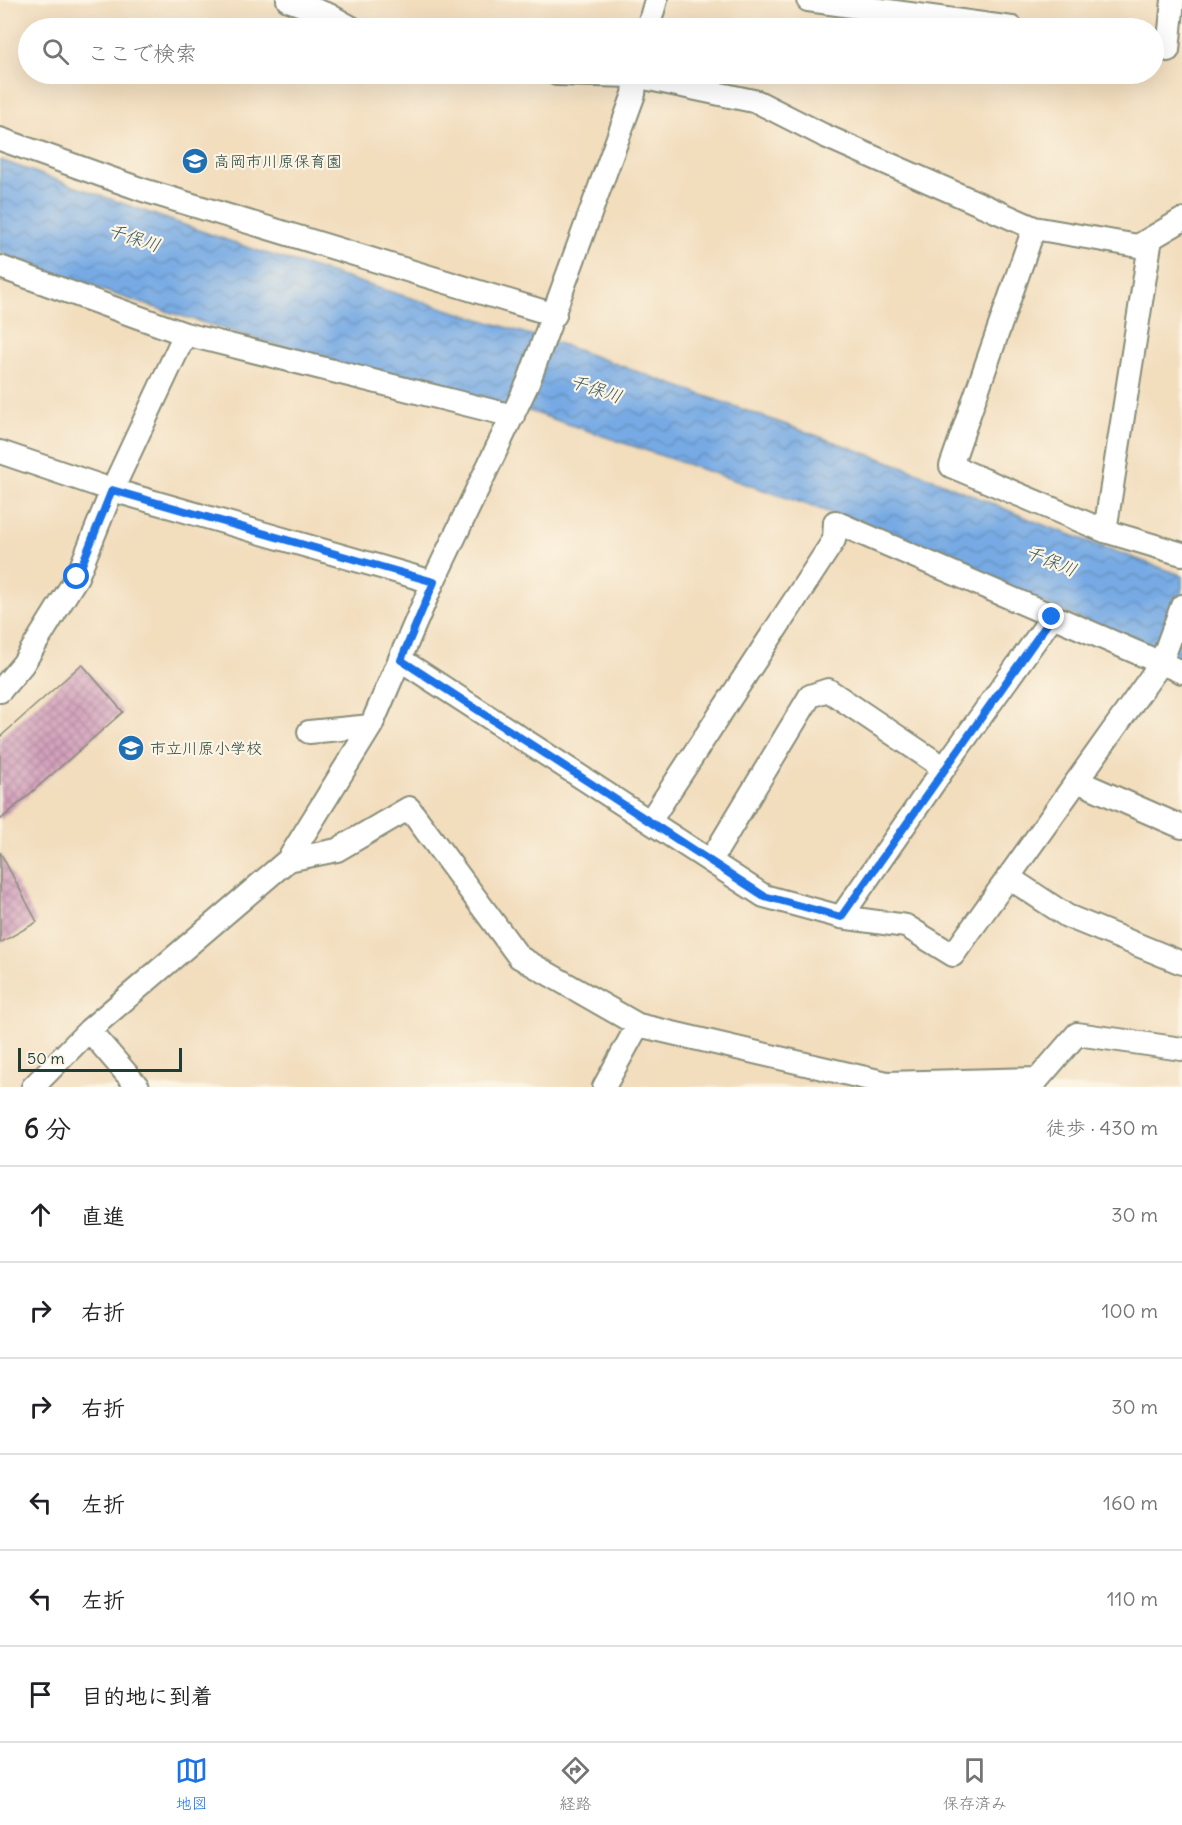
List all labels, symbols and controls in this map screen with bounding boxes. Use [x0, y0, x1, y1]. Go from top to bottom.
search box [18, 18, 1164, 84]
icon: search [39, 35, 72, 68]
text: ここで検索 [87, 39, 197, 67]
school or university icon: 高岡市川原保育園 [180, 146, 210, 176]
place label: 高岡市川原保育園 [214, 151, 342, 171]
water label: 千保川 [105, 218, 163, 257]
water label: 千保川 [567, 369, 625, 408]
water label: 千保川 [1022, 540, 1081, 581]
route start [63, 563, 89, 589]
route end [1038, 603, 1064, 629]
school or university icon: 市立川原小学校 [116, 733, 146, 763]
place label: 市立川原小学校 [150, 738, 262, 758]
scale bar [18, 1045, 182, 1072]
text: 50 m [27, 1048, 65, 1068]
text: 6 分 [24, 1112, 71, 1145]
text: 徒歩 · 430 m [1046, 1115, 1158, 1140]
icon: ahead [24, 1198, 57, 1231]
text: 直進 [81, 1202, 125, 1230]
text: 30 m [1111, 1202, 1158, 1227]
icon: right [24, 1294, 57, 1327]
text: 右折 [81, 1298, 125, 1326]
text: 100 m [1101, 1298, 1158, 1323]
icon: right [24, 1390, 57, 1423]
text: 右折 [81, 1394, 125, 1422]
text: 30 m [1111, 1394, 1158, 1419]
icon: left [24, 1486, 57, 1519]
text: 左折 [81, 1490, 125, 1518]
text: 160 m [1103, 1490, 1158, 1515]
icon: left [24, 1582, 57, 1615]
text: 左折 [81, 1586, 125, 1614]
text: 110 m [1107, 1586, 1158, 1611]
icon: arrive [24, 1678, 57, 1711]
text: 目的地に到着 [81, 1682, 213, 1710]
tab: 地図 [175, 1754, 208, 1814]
tab: 経路 [559, 1754, 592, 1814]
tab: 保存済み [943, 1754, 1007, 1814]

